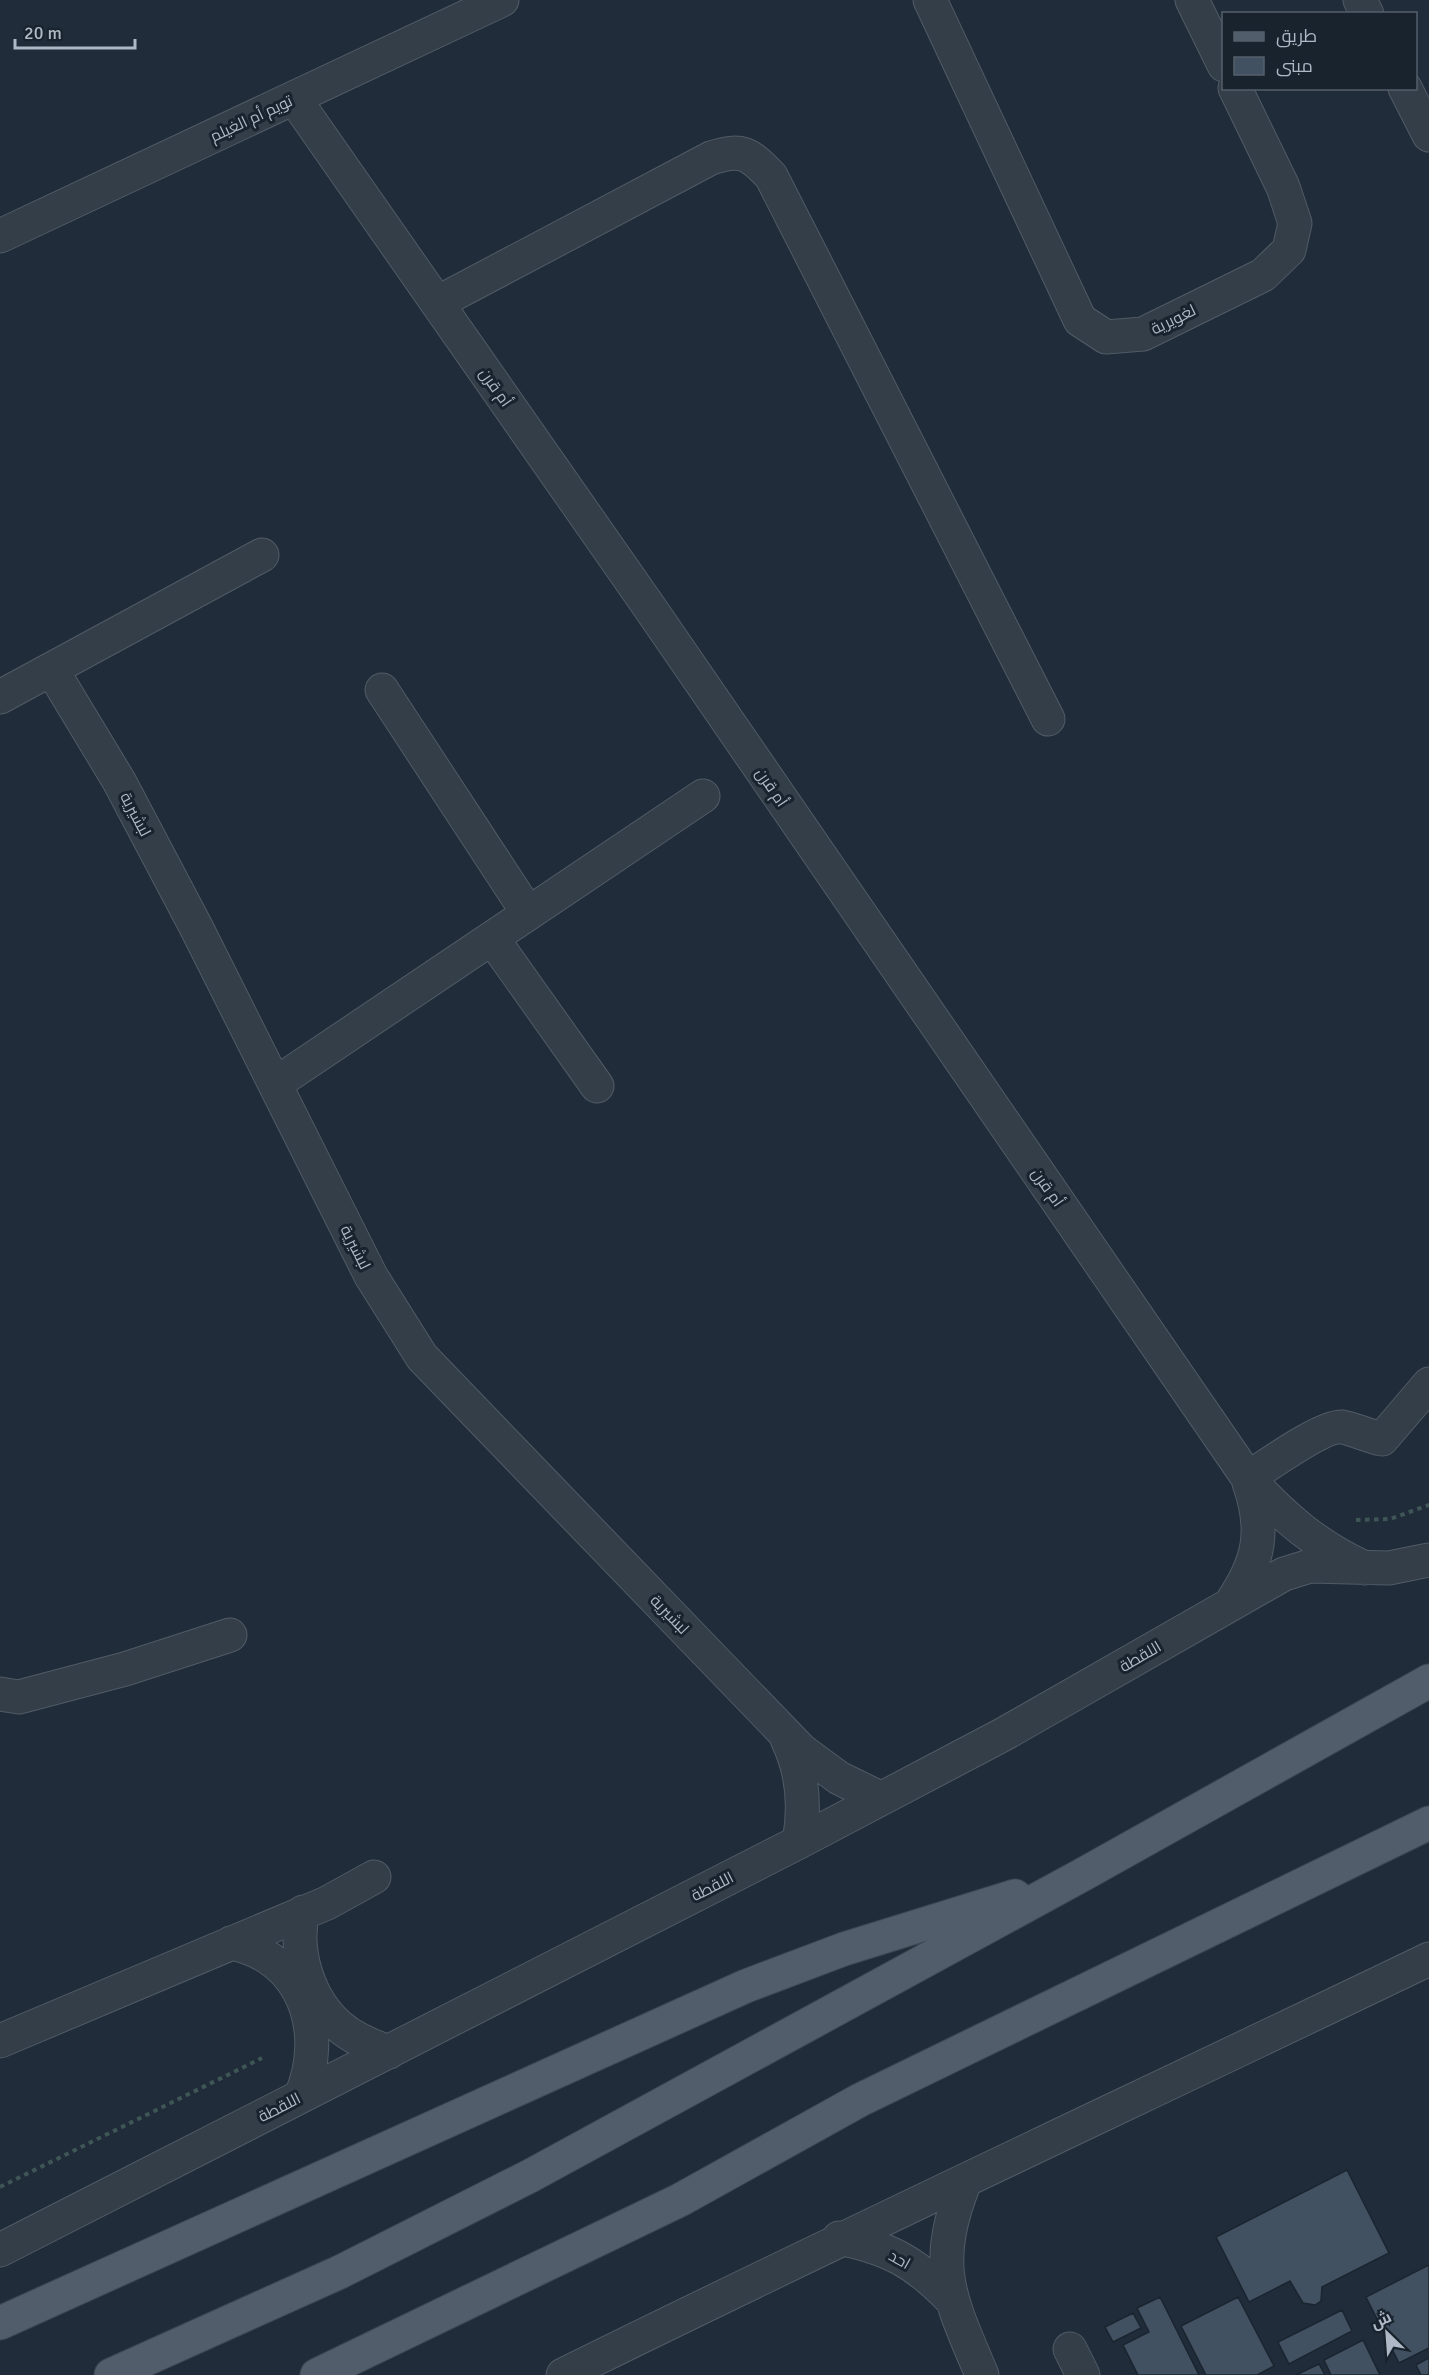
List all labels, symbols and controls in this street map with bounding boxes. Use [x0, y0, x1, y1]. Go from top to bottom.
scale bar [15, 12, 135, 50]
legend [1222, 12, 1417, 90]
text: 20 m [24, 22, 62, 44]
text: طريق [1276, 25, 1317, 48]
text: مبنى [1276, 55, 1313, 77]
street label: تويم أم الغيلم [207, 91, 297, 148]
street label: لغويرية [1148, 300, 1199, 339]
street label: أم قرن [474, 364, 516, 412]
street label: أم قرن [750, 764, 791, 812]
street label: لبشيرية [115, 789, 155, 840]
street label: أم قرن [1026, 1164, 1068, 1212]
street label: لبشيرية [335, 1222, 375, 1273]
street label: لبشيرية [646, 1591, 693, 1639]
street label: اللقطة [1116, 1637, 1165, 1677]
street label: اللقطة [688, 1868, 737, 1906]
street label: اللقطة [255, 2089, 304, 2127]
street label: احد [885, 2246, 914, 2274]
north arrow [1357, 2303, 1417, 2363]
text: ش [1368, 2307, 1395, 2334]

